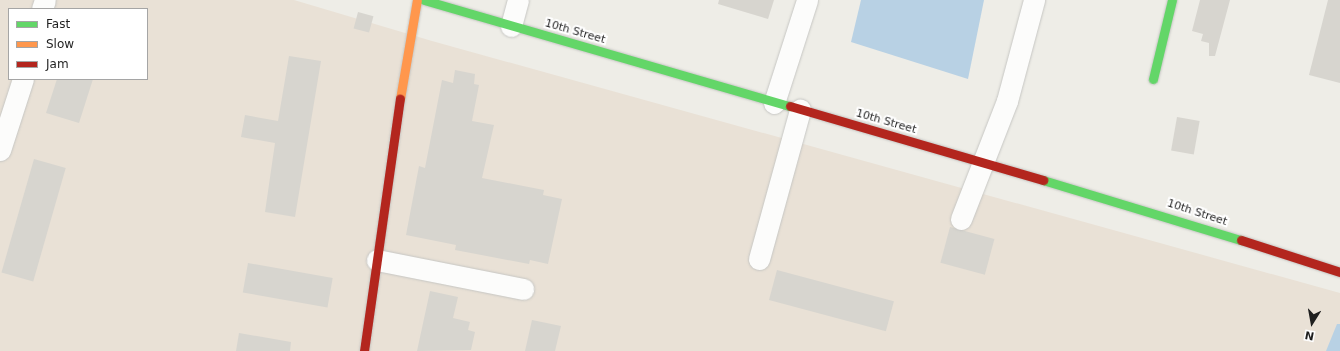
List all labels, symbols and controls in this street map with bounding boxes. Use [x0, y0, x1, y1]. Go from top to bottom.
legend [8, 8, 148, 80]
text: Fast [46, 17, 70, 31]
street label: 10th Street [543, 17, 607, 47]
text: Slow [46, 37, 74, 51]
text: Jam [46, 57, 69, 71]
street label: 10th Street [854, 107, 918, 137]
street label: 10th Street [1165, 197, 1229, 229]
north arrow [1292, 303, 1332, 343]
text: N [1304, 328, 1315, 343]

